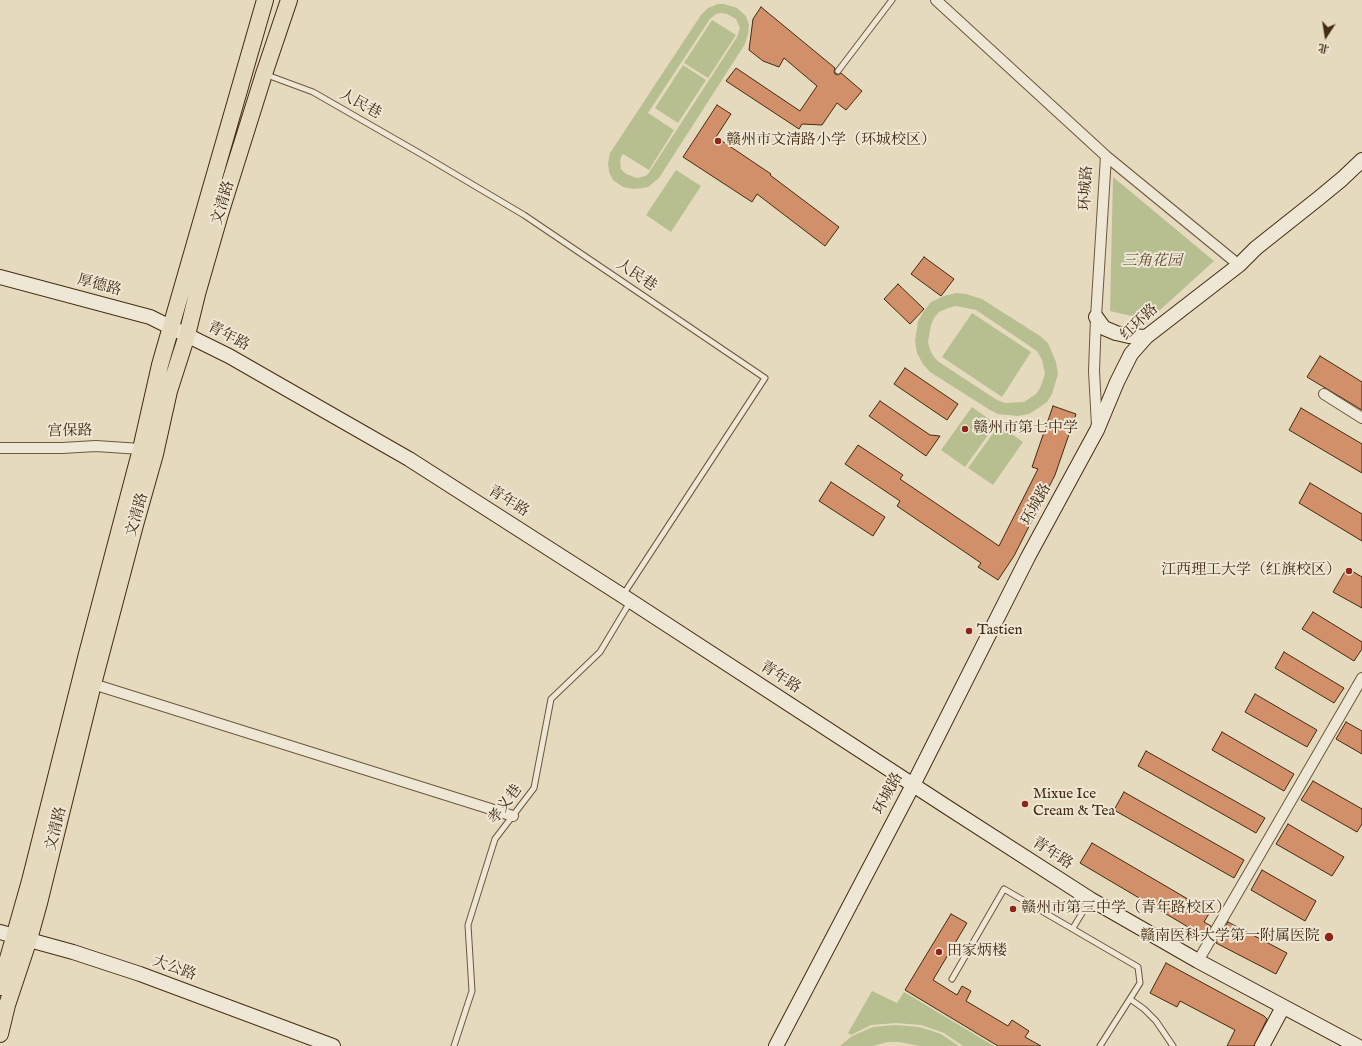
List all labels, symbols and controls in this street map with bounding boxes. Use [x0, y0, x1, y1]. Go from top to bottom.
north arrow [1306, 16, 1346, 56]
text: 北 [1317, 40, 1330, 56]
street label: 人民巷 [336, 86, 384, 124]
place label: 赣州市文清路小学（环城校区） [726, 132, 936, 150]
marker: 赣州市文清路小学（环城校区） [713, 136, 723, 146]
street label: 环城路 [1077, 165, 1097, 211]
street label: 文清路 [209, 179, 239, 227]
park label: 三角花园 [1122, 253, 1182, 271]
street label: 人民巷 [612, 256, 660, 296]
street label: 厚德路 [75, 271, 123, 301]
street label: 红环路 [1117, 301, 1163, 345]
street label: 青年路 [204, 318, 252, 356]
place label: 赣州市第七中学 [973, 420, 1078, 438]
street label: 宫保路 [47, 423, 93, 441]
marker: 赣州市第七中学 [960, 424, 970, 434]
street label: 环城路 [1018, 481, 1056, 529]
street label: 青年路 [484, 482, 532, 522]
street label: 文清路 [123, 491, 153, 539]
place label: 江西理工大学（红旗校区） [1161, 562, 1341, 580]
marker: 江西理工大学（红旗校区） [1344, 566, 1354, 576]
place label: Tastien [977, 622, 1023, 640]
marker: Tastien [964, 626, 974, 636]
street label: 青年路 [756, 658, 804, 698]
street label: 环城路 [870, 770, 908, 818]
street label: 孝义巷 [485, 782, 527, 828]
place label: Mixue Ice Cream & Tea [1033, 786, 1115, 821]
marker: Mixue Ice Cream & Tea [1020, 799, 1030, 809]
street label: 文清路 [43, 805, 71, 853]
street label: 青年路 [1028, 834, 1076, 874]
place label: 赣州市第三中学（青年路校区） [1021, 900, 1231, 918]
marker: 赣州市第三中学（青年路校区） [1008, 904, 1018, 914]
place label: 赣南医科大学第一附属医院 [1140, 928, 1320, 946]
marker: 赣南医科大学第一附属医院 [1323, 931, 1335, 943]
place label: 田家炳楼 [947, 943, 1007, 961]
marker: 田家炳楼 [934, 947, 944, 957]
street label: 大公路 [150, 953, 198, 985]

